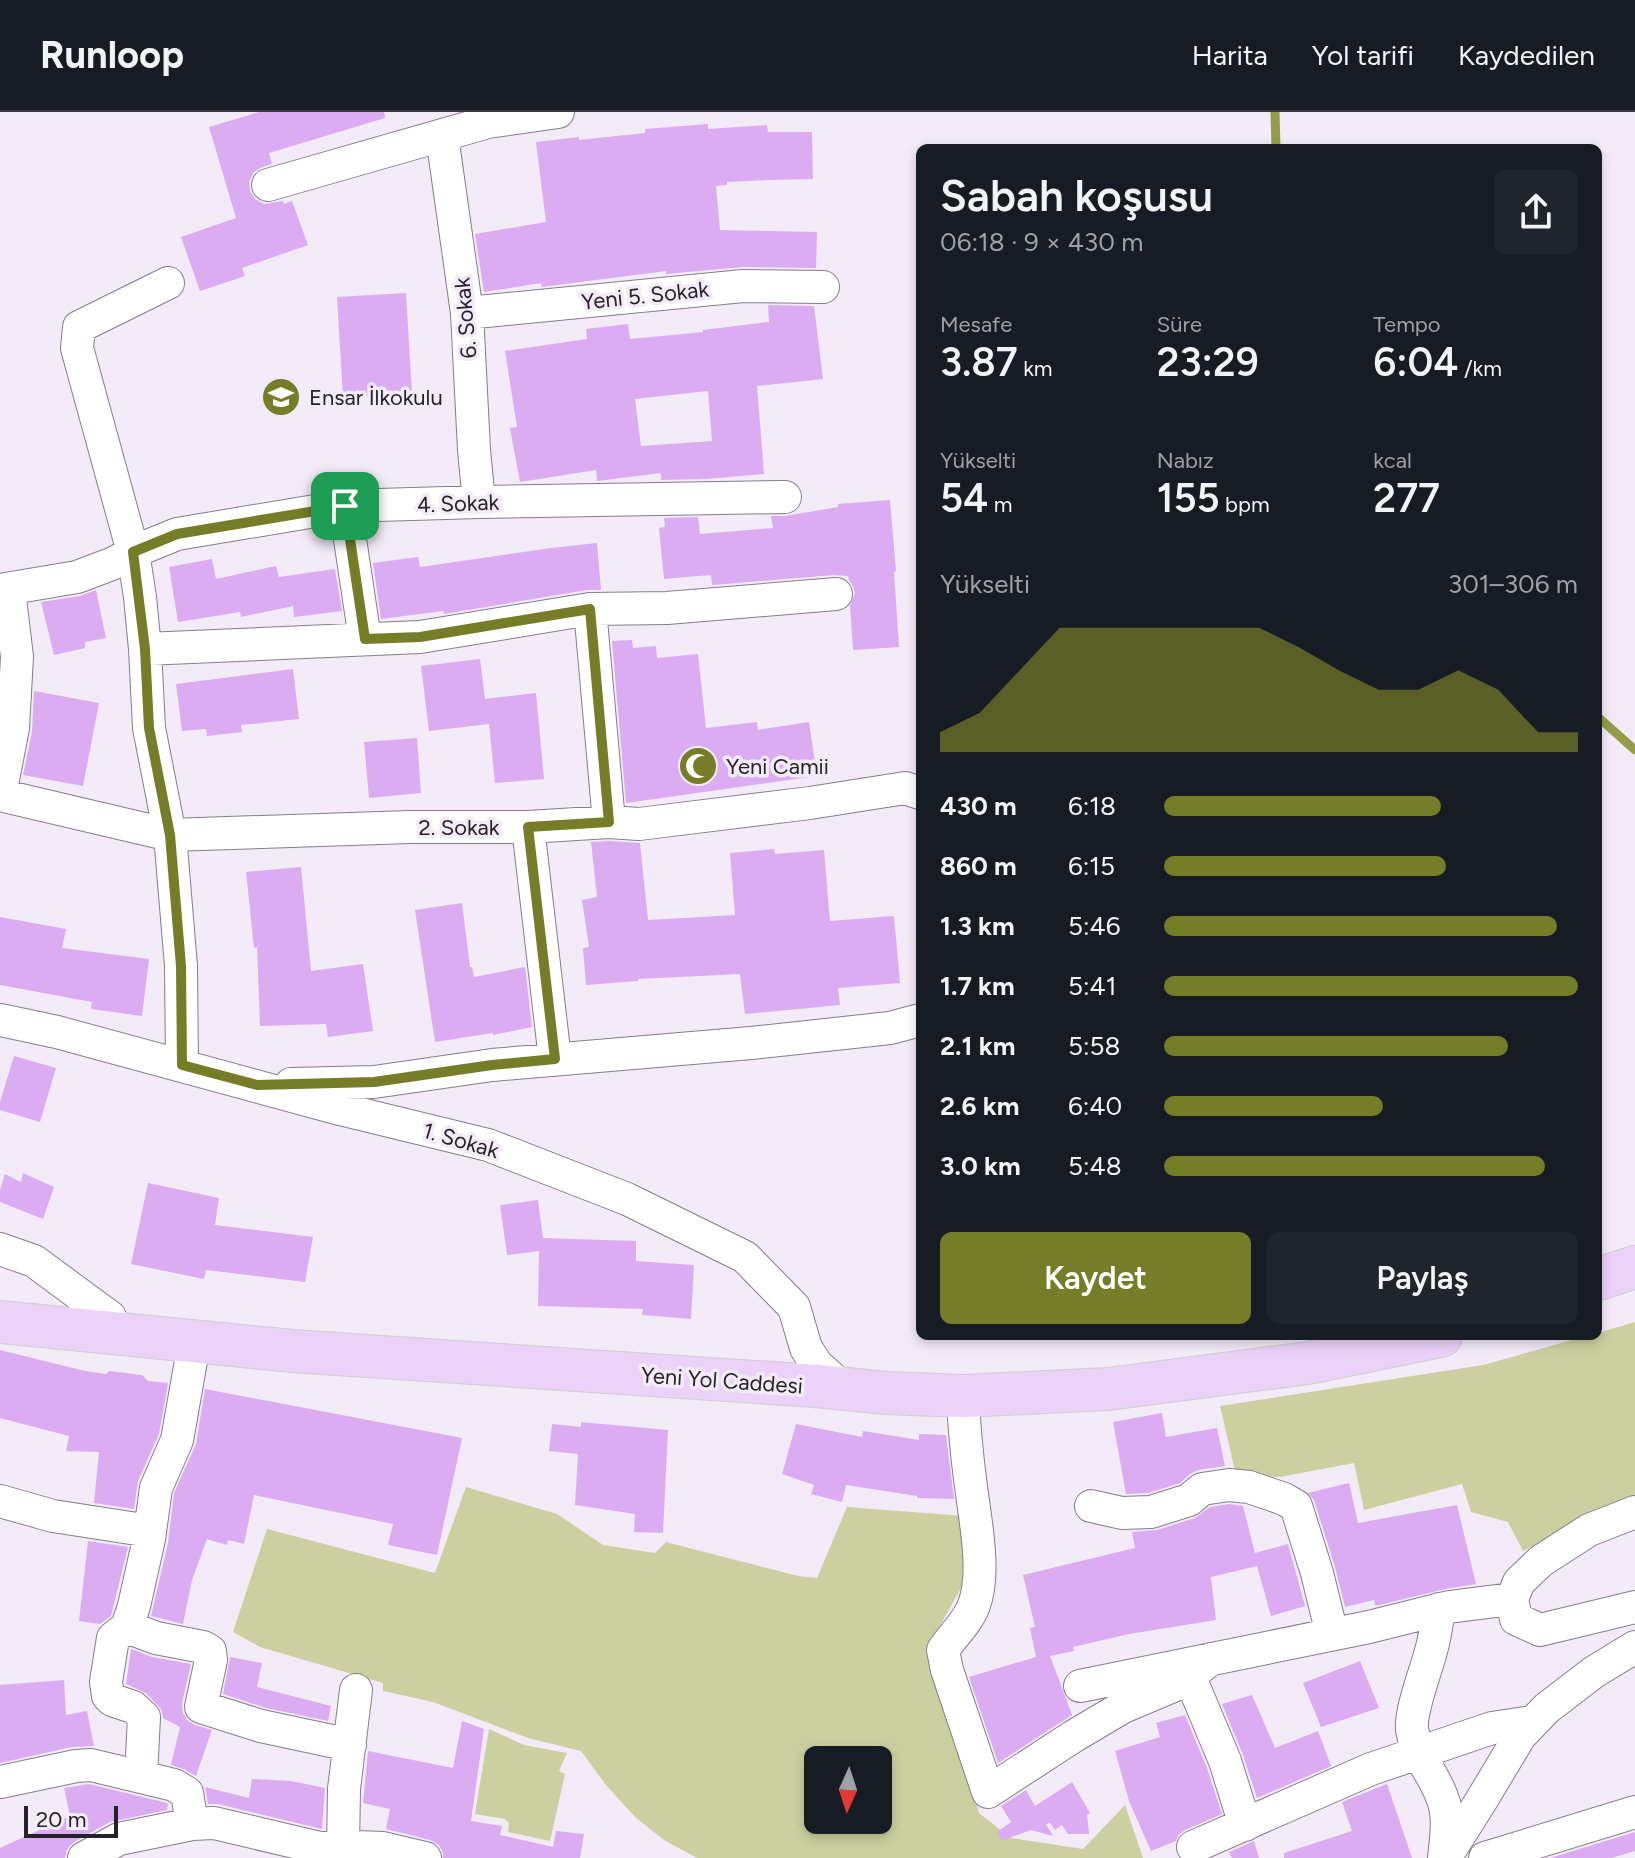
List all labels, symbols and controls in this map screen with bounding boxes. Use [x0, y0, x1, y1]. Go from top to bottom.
text: Runloop [40, 32, 184, 78]
text: Harita [1192, 38, 1268, 72]
text: Yol tarifi [1312, 38, 1414, 72]
text: Kaydedilen [1458, 38, 1595, 72]
text: Sabah koşusu [940, 169, 1213, 222]
button: share [1494, 170, 1578, 254]
text: 06:18 · 9 × 430 m [940, 226, 1143, 258]
street label: Yeni 5. Sokak [580, 275, 710, 316]
street label: 6. Sokak [448, 276, 482, 360]
text: Mesafe [940, 311, 1012, 338]
text: Süre [1157, 311, 1202, 338]
text: Tempo [1373, 311, 1441, 338]
text: 3.87 [940, 338, 1018, 386]
text: 23:29 [1157, 338, 1259, 386]
text: 6:04 [1373, 338, 1459, 386]
text: km [1018, 355, 1053, 382]
text: /km [1459, 355, 1502, 382]
school or university icon: Ensar İlkokulu [260, 376, 302, 418]
place label: Ensar İlkokulu [309, 384, 443, 411]
text: Yükselti [940, 447, 1016, 474]
text: Nabız [1157, 447, 1214, 474]
text: kcal [1373, 447, 1412, 474]
pin [311, 472, 379, 540]
text: 54 [940, 474, 988, 522]
text: 155 [1157, 474, 1220, 522]
text: 277 [1373, 474, 1440, 522]
icon: arrive [323, 484, 367, 528]
street label: 4. Sokak [416, 489, 500, 518]
text: m [988, 491, 1012, 518]
text: bpm [1220, 491, 1270, 518]
text: Yükselti [940, 568, 1030, 600]
text: 301–306 m [1448, 568, 1578, 600]
mosque icon: Yeni Camii [677, 745, 719, 787]
place label: Yeni Camii [726, 753, 829, 780]
text: 430 m [940, 790, 1017, 822]
text: 6:18 [1068, 790, 1116, 822]
street label: 2. Sokak [419, 814, 500, 841]
text: 860 m [940, 850, 1017, 882]
text: 6:15 [1068, 850, 1115, 882]
text: 1.3 km [940, 910, 1015, 942]
text: 5:46 [1068, 910, 1120, 942]
text: 1.7 km [940, 970, 1015, 1002]
text: 5:41 [1068, 970, 1116, 1002]
text: 2.1 km [940, 1030, 1015, 1062]
text: 5:58 [1068, 1030, 1120, 1062]
text: 2.6 km [940, 1090, 1019, 1122]
text: 6:40 [1068, 1090, 1122, 1122]
street label: 1. Sokak [420, 1117, 502, 1164]
text: 3.0 km [940, 1150, 1021, 1182]
text: 5:48 [1068, 1150, 1122, 1182]
button: Kaydet [940, 1232, 1251, 1324]
button: Paylaş [1267, 1232, 1578, 1324]
street label: Yeni Yol Caddesi [640, 1361, 804, 1400]
north arrow [804, 1746, 892, 1834]
map controls [804, 1746, 892, 1834]
scale bar [24, 1802, 118, 1838]
text: 20 m [36, 1806, 87, 1833]

